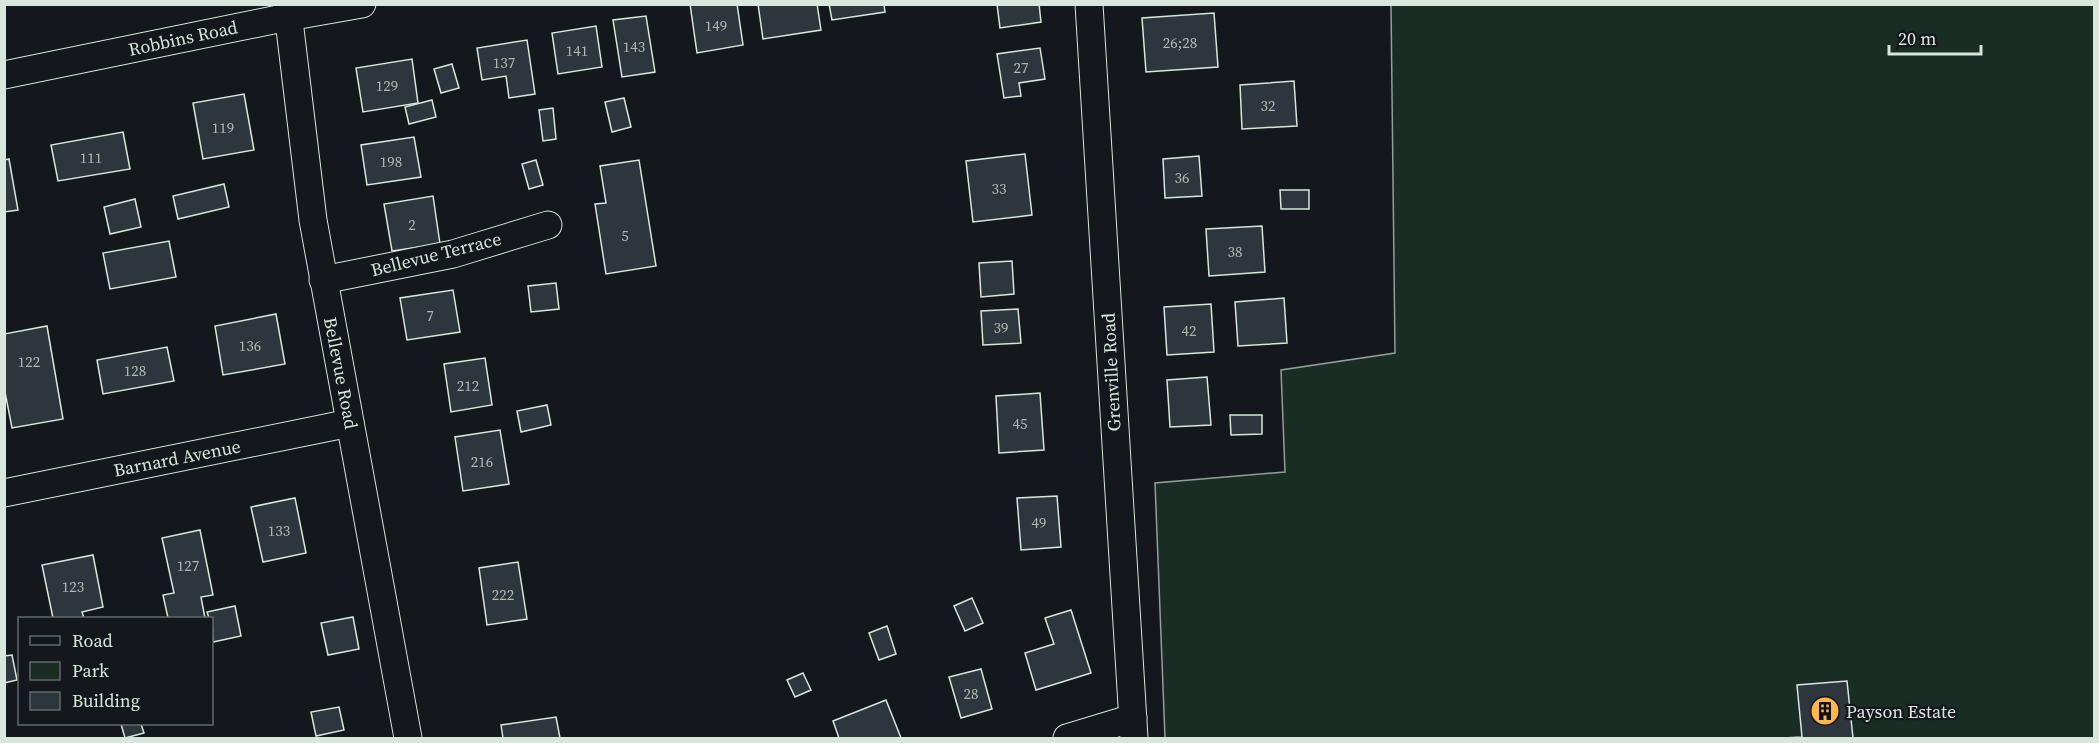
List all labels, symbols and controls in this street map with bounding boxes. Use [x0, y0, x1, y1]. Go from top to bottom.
street label: Robbins Road [126, 14, 240, 62]
house number: 149 [705, 15, 727, 36]
scale bar [1889, 18, 1980, 56]
text: 20 m [1898, 26, 1936, 51]
house number: 26;28 [1163, 32, 1197, 53]
house number: 143 [623, 36, 645, 57]
house number: 141 [566, 40, 588, 61]
house number: 137 [493, 52, 515, 73]
house number: 27 [1013, 57, 1029, 78]
house number: 129 [376, 75, 398, 96]
house number: 32 [1260, 95, 1276, 116]
house number: 119 [212, 117, 234, 138]
house number: 111 [80, 147, 102, 168]
house number: 198 [380, 151, 402, 172]
house number: 36 [1174, 167, 1190, 188]
house number: 33 [991, 178, 1007, 199]
house number: 2 [408, 214, 416, 235]
house number: 5 [621, 225, 629, 246]
street label: Bellevue Terrace [368, 226, 504, 282]
house number: 38 [1227, 241, 1243, 262]
house number: 7 [426, 305, 434, 326]
street label: Grenville Road [1095, 312, 1127, 432]
street label: Bellevue Road [318, 315, 364, 431]
house number: 39 [993, 317, 1009, 338]
house number: 42 [1181, 320, 1197, 341]
house number: 136 [239, 335, 261, 356]
house number: 122 [18, 351, 40, 372]
house number: 128 [124, 360, 146, 381]
house number: 212 [457, 375, 479, 396]
house number: 45 [1012, 413, 1028, 434]
street label: Barnard Avenue [111, 433, 243, 483]
house number: 216 [471, 451, 493, 472]
house number: 49 [1031, 512, 1047, 533]
house number: 133 [268, 520, 290, 541]
house number: 127 [177, 555, 199, 576]
house number: 123 [62, 576, 84, 597]
house number: 222 [492, 584, 514, 605]
legend [18, 617, 213, 725]
text: Road [72, 628, 113, 653]
text: Park [72, 658, 109, 683]
house number: 28 [963, 683, 979, 704]
text: Building [72, 688, 140, 713]
building icon: Payson Estate [1809, 695, 1841, 727]
place label: Payson Estate [1846, 699, 1956, 724]

